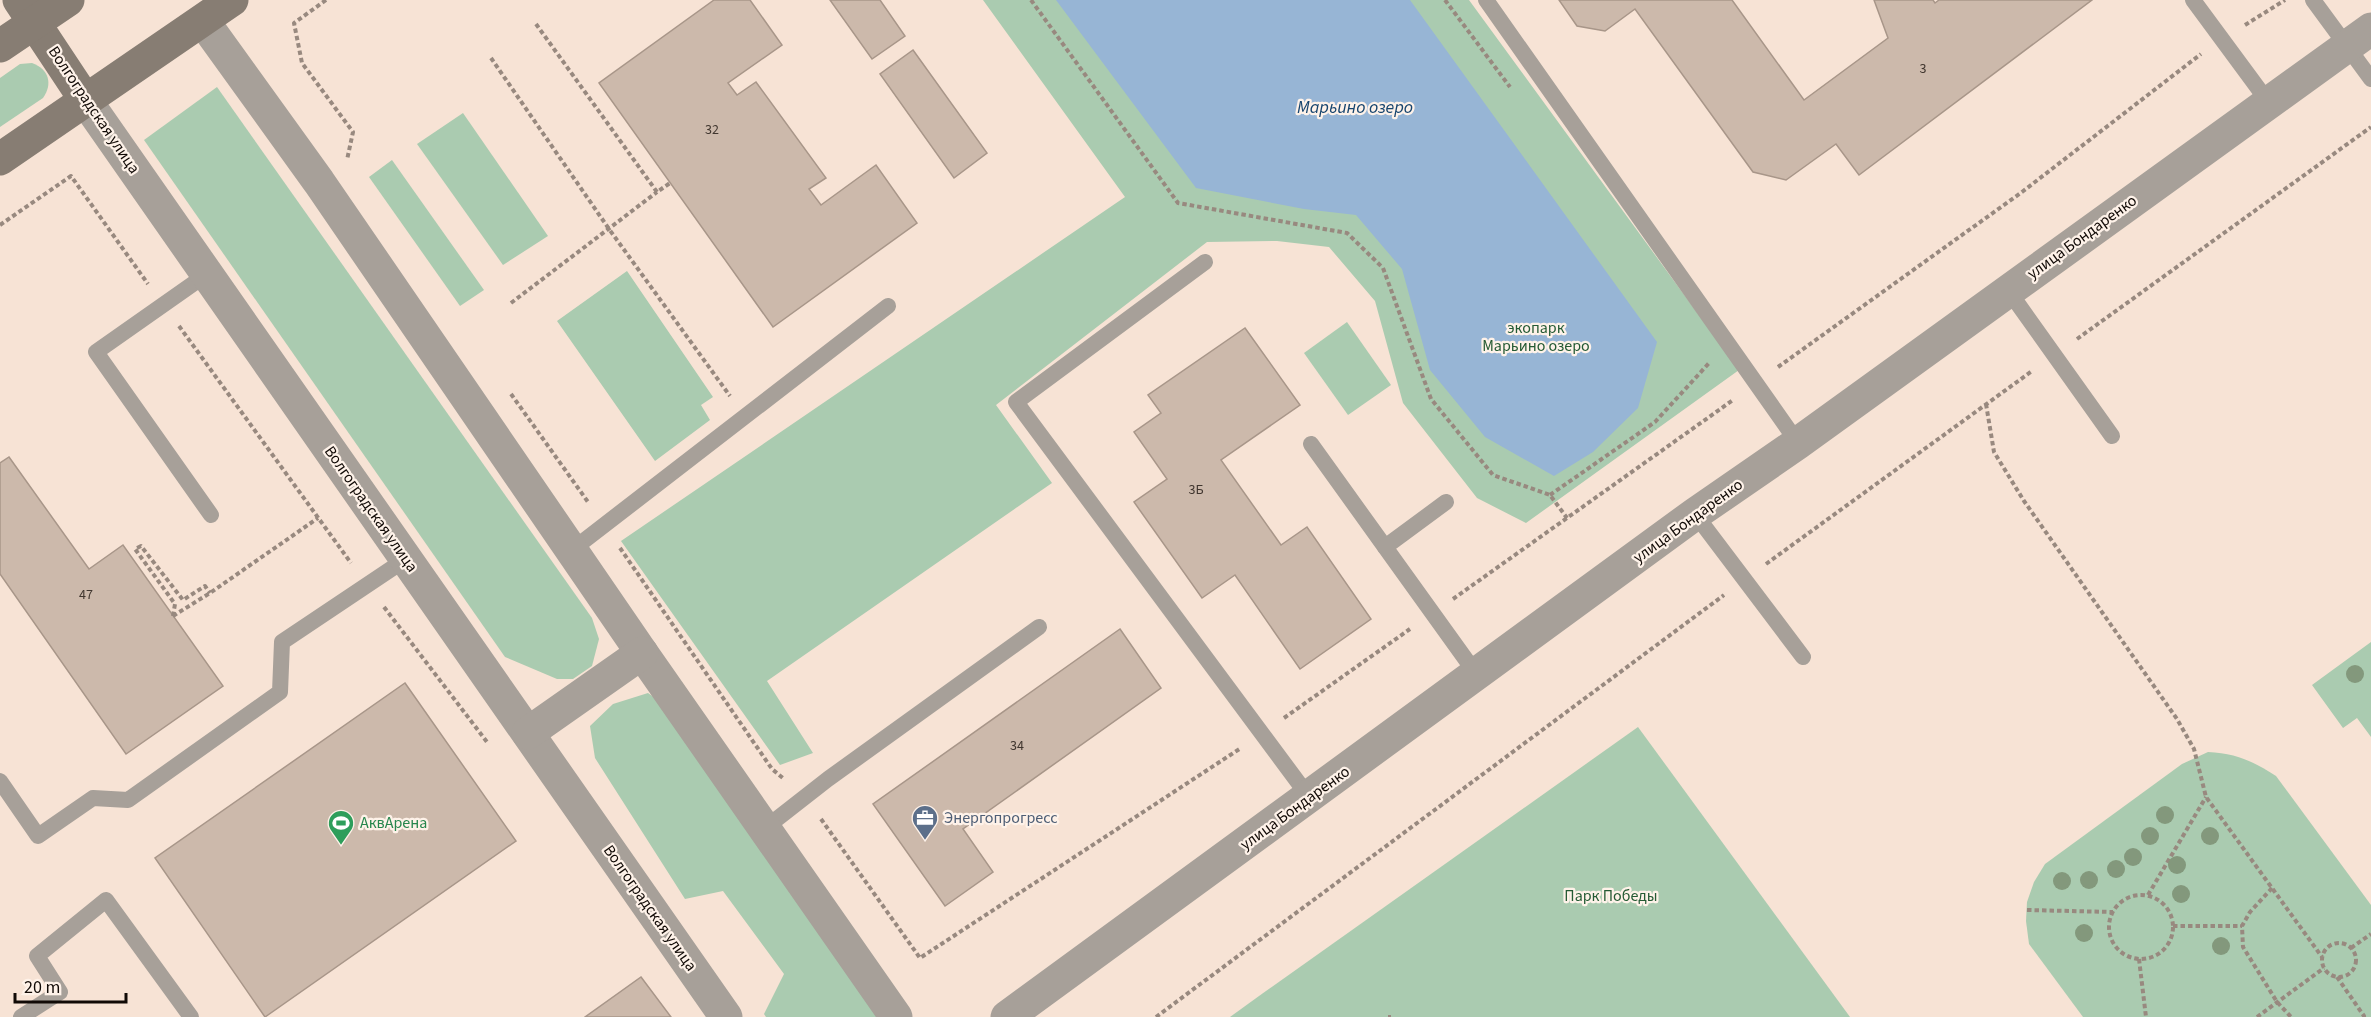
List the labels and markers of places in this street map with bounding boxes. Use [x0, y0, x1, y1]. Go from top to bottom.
office icon: Энергопрогресс [910, 803, 940, 841]
place label: Энергопрогресс [944, 807, 1058, 829]
sports icon: АквАрена [326, 808, 356, 846]
place label: АквАрена [360, 812, 427, 834]

